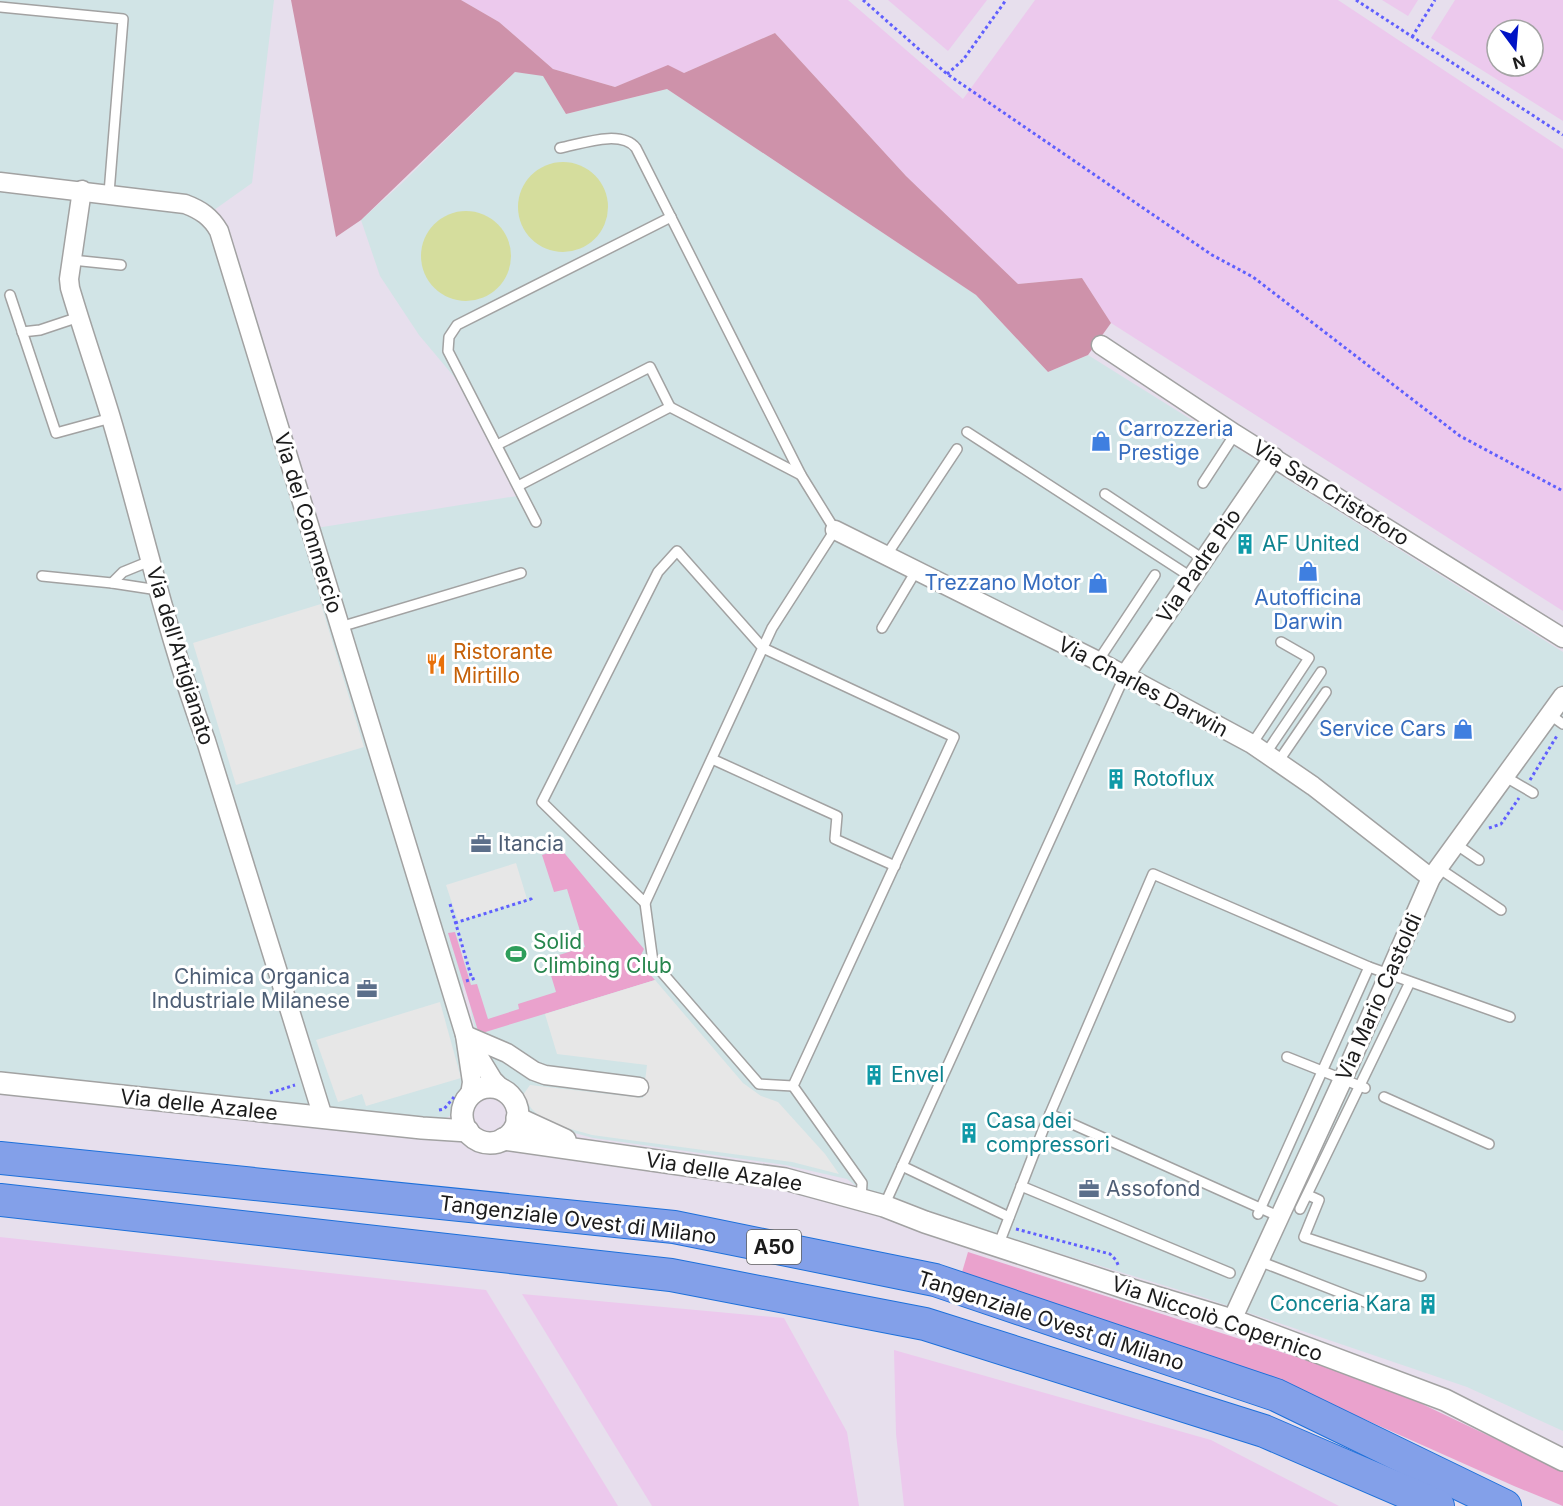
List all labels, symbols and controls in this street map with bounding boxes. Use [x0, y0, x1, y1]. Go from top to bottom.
north arrow [1485, 18, 1545, 78]
text: N [1511, 51, 1528, 74]
place label: Carrozzeria Prestige [1118, 416, 1233, 465]
shop icon: Carrozzeria Prestige [1089, 429, 1113, 453]
street label: Via del Commercio [269, 430, 348, 616]
street label: Via San Cristoforo [1248, 434, 1414, 551]
street label: Via Padre Pio [1151, 504, 1246, 627]
place label: AF United [1262, 531, 1360, 556]
building icon: AF United [1233, 532, 1257, 556]
shop icon: Autofficina Darwin [1296, 559, 1320, 583]
street label: Via dell'Artigianato [141, 564, 219, 748]
place label: Trezzano Motor [925, 570, 1081, 595]
shop icon: Trezzano Motor [1086, 571, 1110, 595]
place label: Autofficina Darwin [1254, 585, 1362, 634]
street label: Via Charles Darwin [1054, 631, 1233, 742]
place label: Ristorante Mirtillo [453, 639, 553, 688]
restaurant icon: Ristorante Mirtillo [424, 652, 448, 676]
place label: Service Cars [1319, 716, 1446, 741]
shop icon: Service Cars [1451, 717, 1475, 741]
place label: Rotoflux [1133, 766, 1215, 791]
building icon: Rotoflux [1104, 767, 1128, 791]
place label: Itancia [498, 831, 564, 856]
office icon: Itancia [469, 832, 493, 856]
street label: Via Mario Castoldi [1330, 909, 1427, 1084]
place label: Solid Climbing Club [533, 929, 672, 978]
sports icon: Solid Climbing Club [504, 942, 528, 966]
place label: Chimica Organica Industriale Milanese [151, 964, 350, 1013]
office icon: Chimica Organica Industriale Milanese [355, 977, 379, 1001]
place label: Envel [891, 1062, 944, 1087]
building icon: Envel [862, 1063, 886, 1087]
street label: Via delle Azalee [119, 1084, 279, 1125]
place label: Casa dei compressori [986, 1108, 1110, 1157]
building icon: Casa dei compressori [957, 1121, 981, 1145]
street label: Via delle Azalee [644, 1147, 804, 1196]
place label: Assofond [1106, 1176, 1200, 1201]
office icon: Assofond [1077, 1177, 1101, 1201]
street label: Tangenziale Ovest di Milano [438, 1190, 718, 1249]
road number: A50 [747, 1230, 801, 1264]
street label: Tangenziale Ovest di Milano [915, 1266, 1188, 1375]
street label: Via Niccolò Copernico [1108, 1271, 1326, 1366]
place label: Conceria Kara [1270, 1291, 1411, 1316]
building icon: Conceria Kara [1416, 1292, 1440, 1316]

